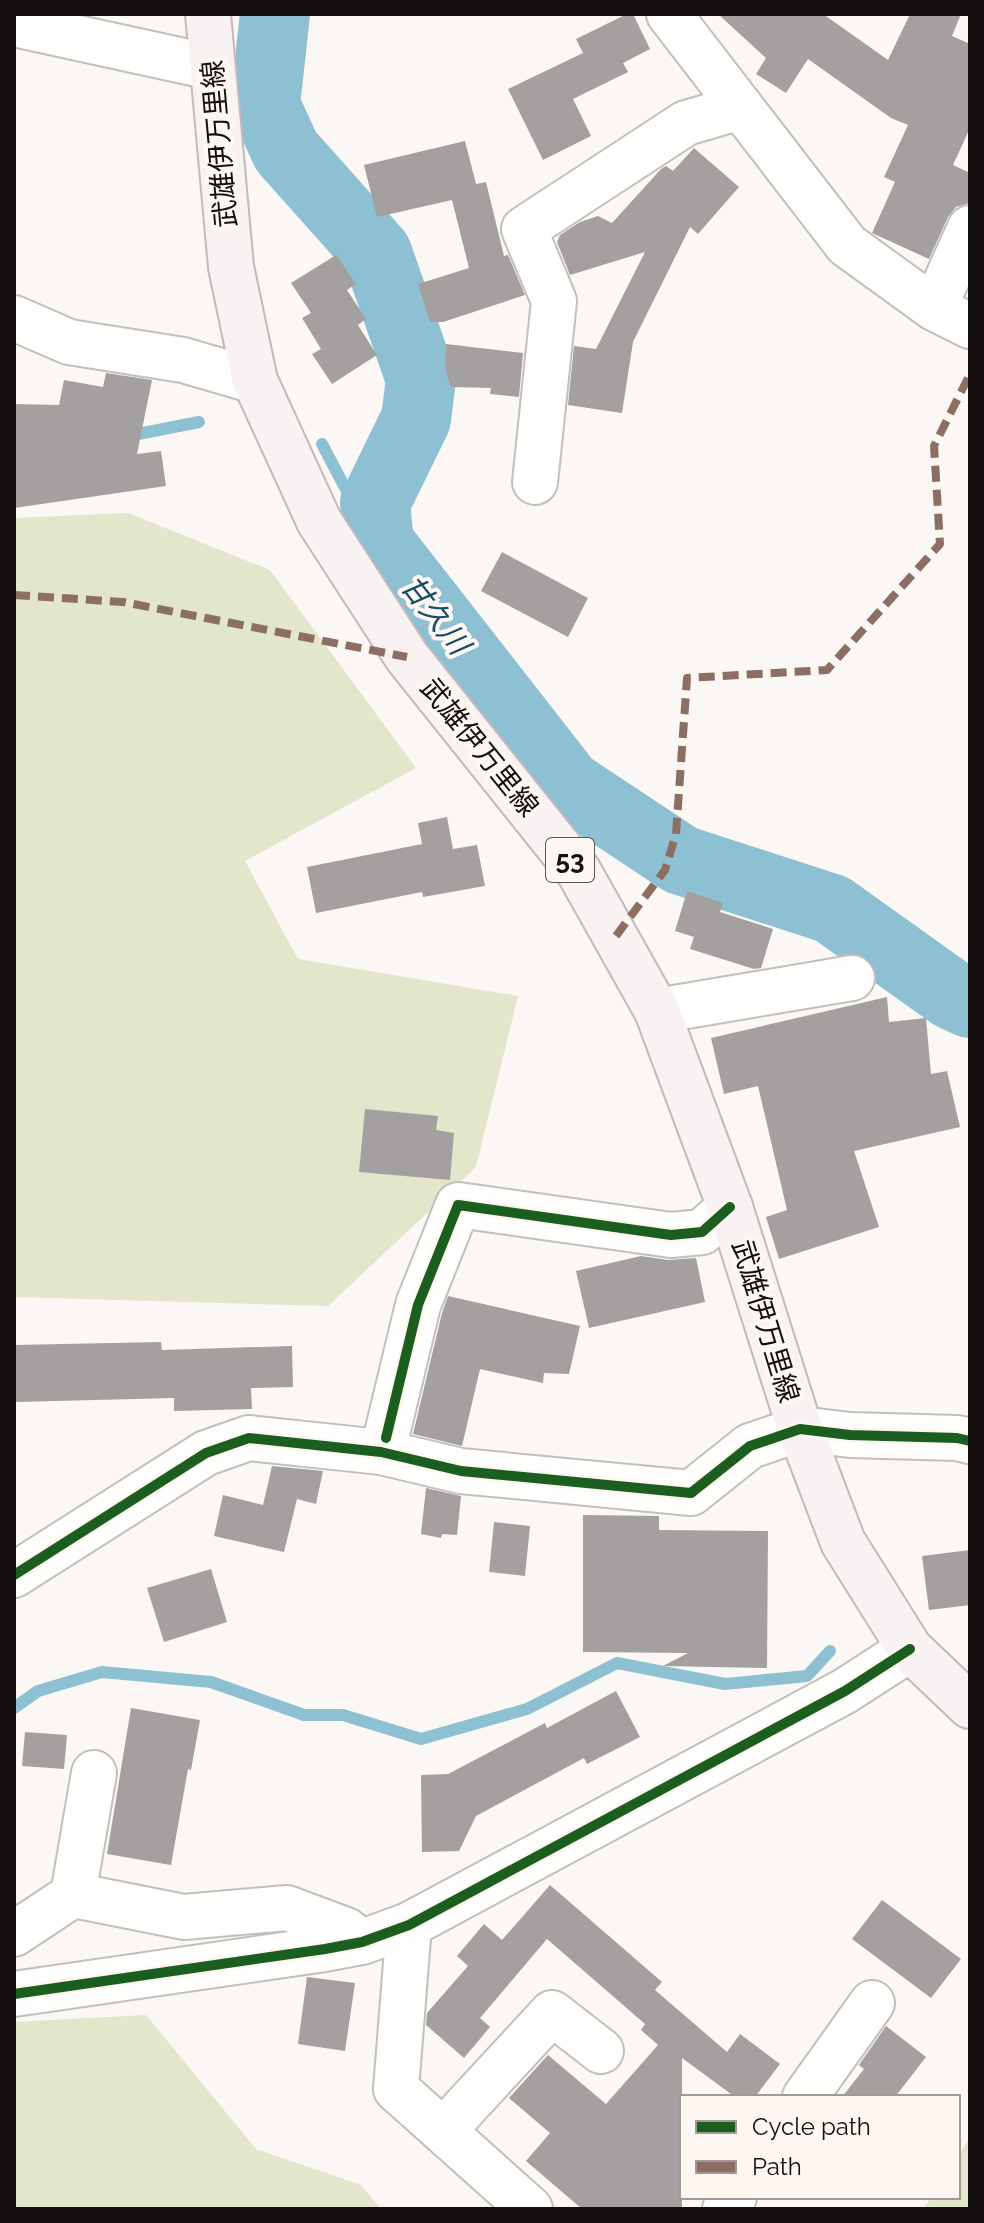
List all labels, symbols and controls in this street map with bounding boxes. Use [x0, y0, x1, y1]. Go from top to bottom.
street label: 武雄伊万里線 [196, 59, 243, 229]
water label: 甘久川 [394, 568, 479, 663]
street label: 武雄伊万里線 [414, 672, 545, 823]
road number: 53 [546, 838, 594, 882]
street label: 武雄伊万里線 [725, 1236, 806, 1406]
legend [680, 2095, 960, 2199]
text: Cycle path [752, 2112, 871, 2141]
text: Path [752, 2152, 802, 2181]

